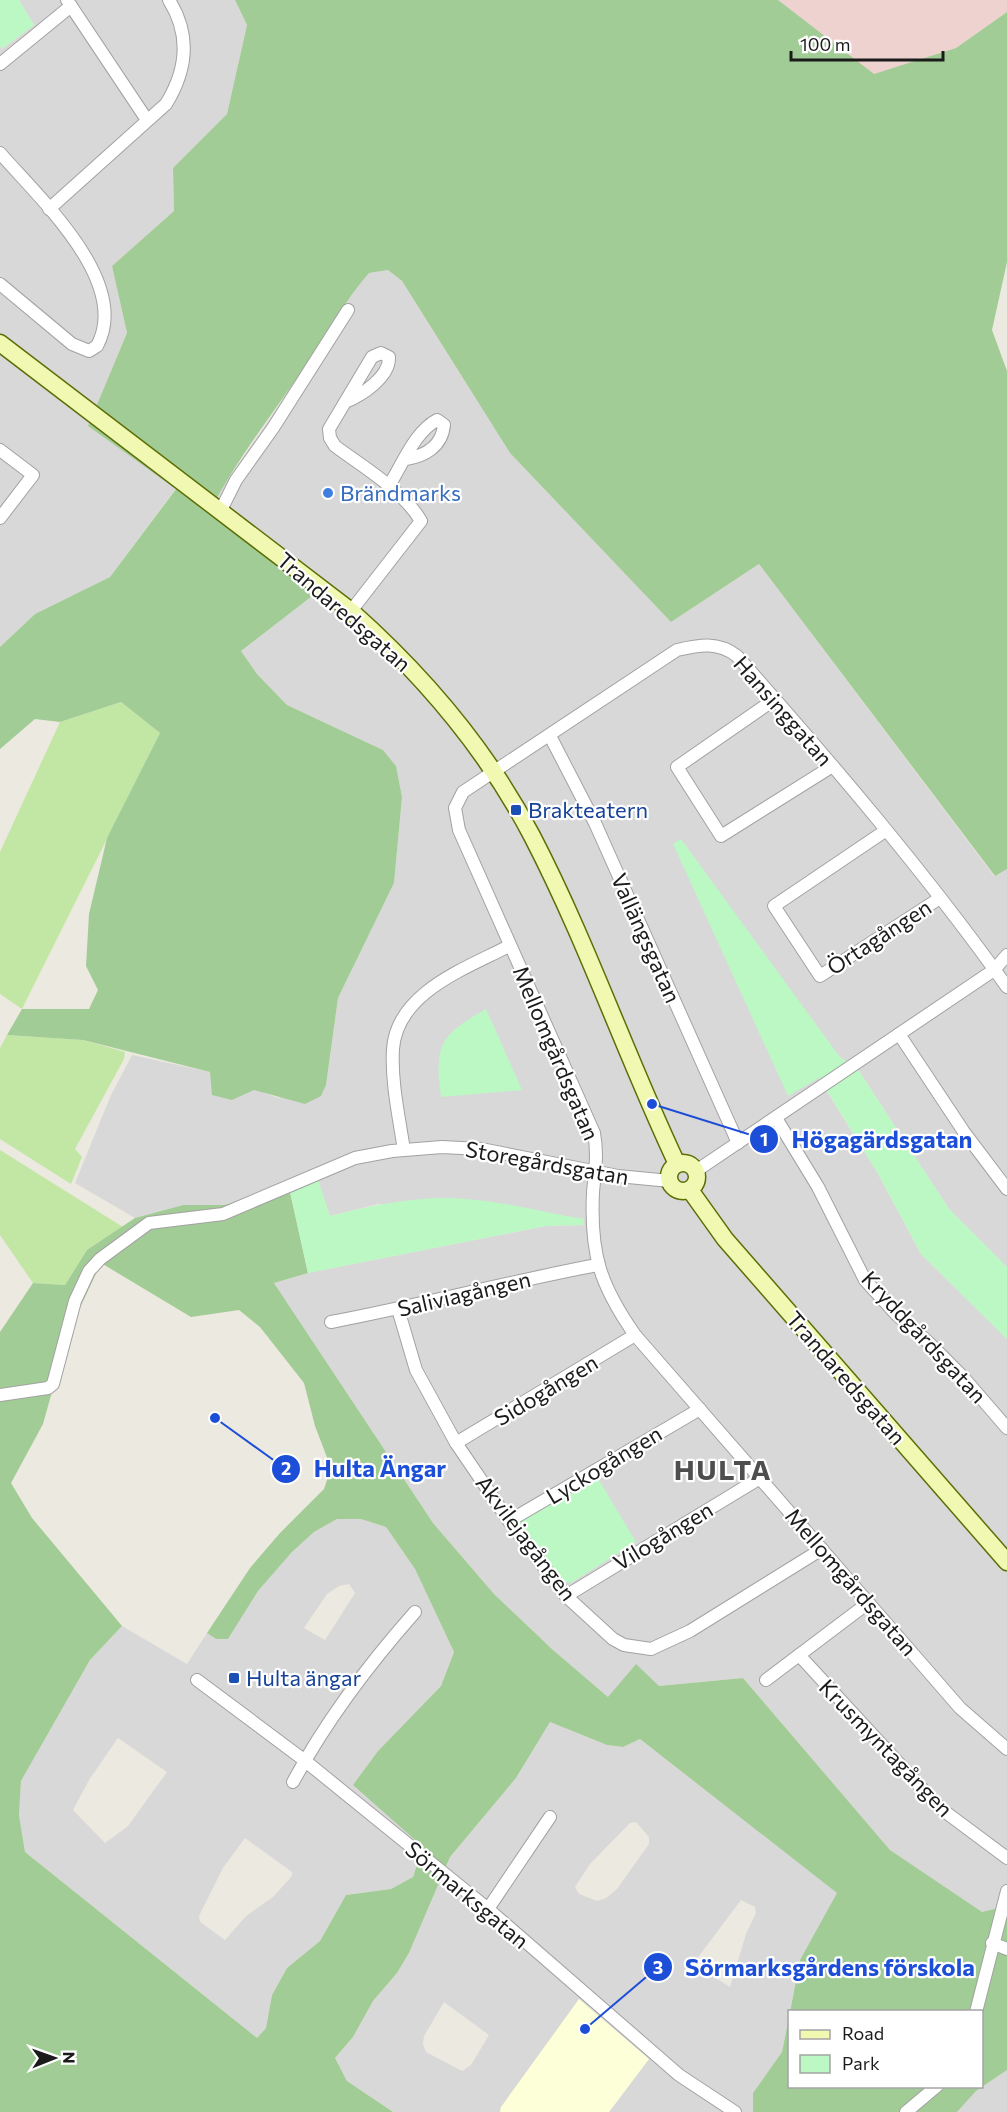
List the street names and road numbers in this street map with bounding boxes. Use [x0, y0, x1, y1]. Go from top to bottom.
street label: Trandaredsgatan [272, 546, 417, 677]
street label: Hansinggatan [728, 650, 839, 771]
street label: Vallängsgatan [606, 869, 687, 1007]
street label: Örtagången [821, 893, 936, 980]
street label: Mellomgårdsgatan [508, 962, 605, 1144]
street label: Storegårdsgatan [463, 1135, 631, 1190]
street label: Saliviagången [395, 1265, 533, 1322]
street label: Kryddgårdsgatan [856, 1265, 992, 1408]
street label: Trandaredsgatan [781, 1305, 912, 1450]
street label: Sidogången [489, 1348, 602, 1431]
street label: Lyckogången [541, 1419, 666, 1510]
street label: Akvilejagången [470, 1470, 582, 1606]
street label: Vilogången [608, 1495, 717, 1576]
street label: Mellomgårdsgatan [780, 1502, 923, 1661]
street label: Krusmyntagången [814, 1673, 959, 1822]
street label: Sörmarksgatan [400, 1835, 534, 1954]

